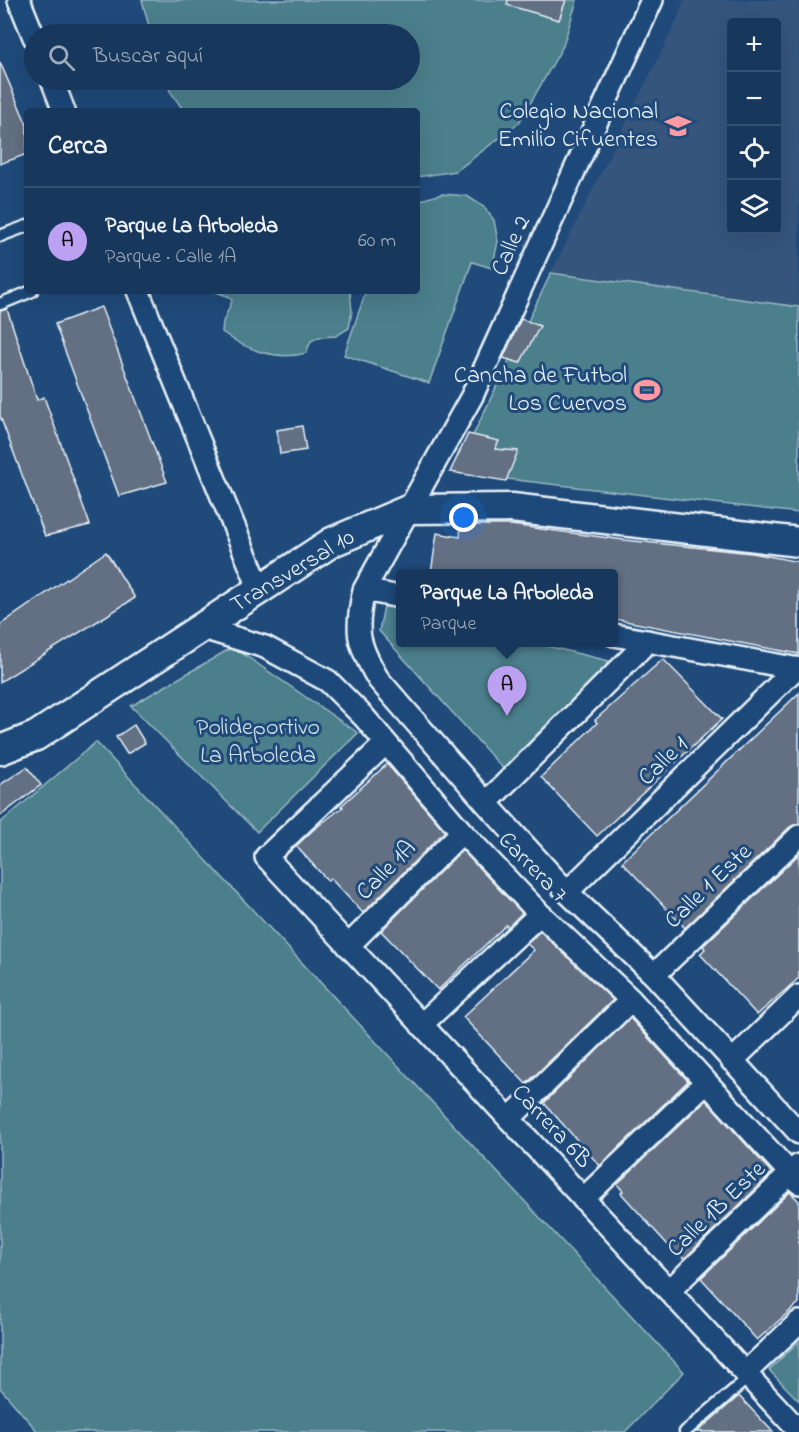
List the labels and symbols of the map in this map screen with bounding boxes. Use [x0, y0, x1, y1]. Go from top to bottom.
place label: Colegio Nacional Emilio Cifuentes [498, 95, 658, 158]
school or university icon: Colegio Nacional Emilio Cifuentes [663, 111, 693, 141]
street label: Calle 2 [483, 210, 541, 282]
place label: Cancha de Futbol Los Cuervos [454, 359, 627, 422]
sports icon: Cancha de Futbol Los Cuervos [632, 375, 662, 405]
your location [449, 503, 478, 532]
street label: Transversal 10 [224, 521, 362, 623]
pin: A [488, 666, 526, 716]
park label: Polideportivo La Arboleda [196, 711, 320, 774]
street label: Calle 1 [631, 729, 697, 795]
street label: Carrera 7 [489, 824, 575, 912]
street label: Calle 1A [349, 833, 425, 909]
street label: Calle 1 Este [657, 836, 761, 938]
street label: Carrera 6B [502, 1077, 600, 1177]
street label: Calle 1B Este [659, 1153, 775, 1266]

